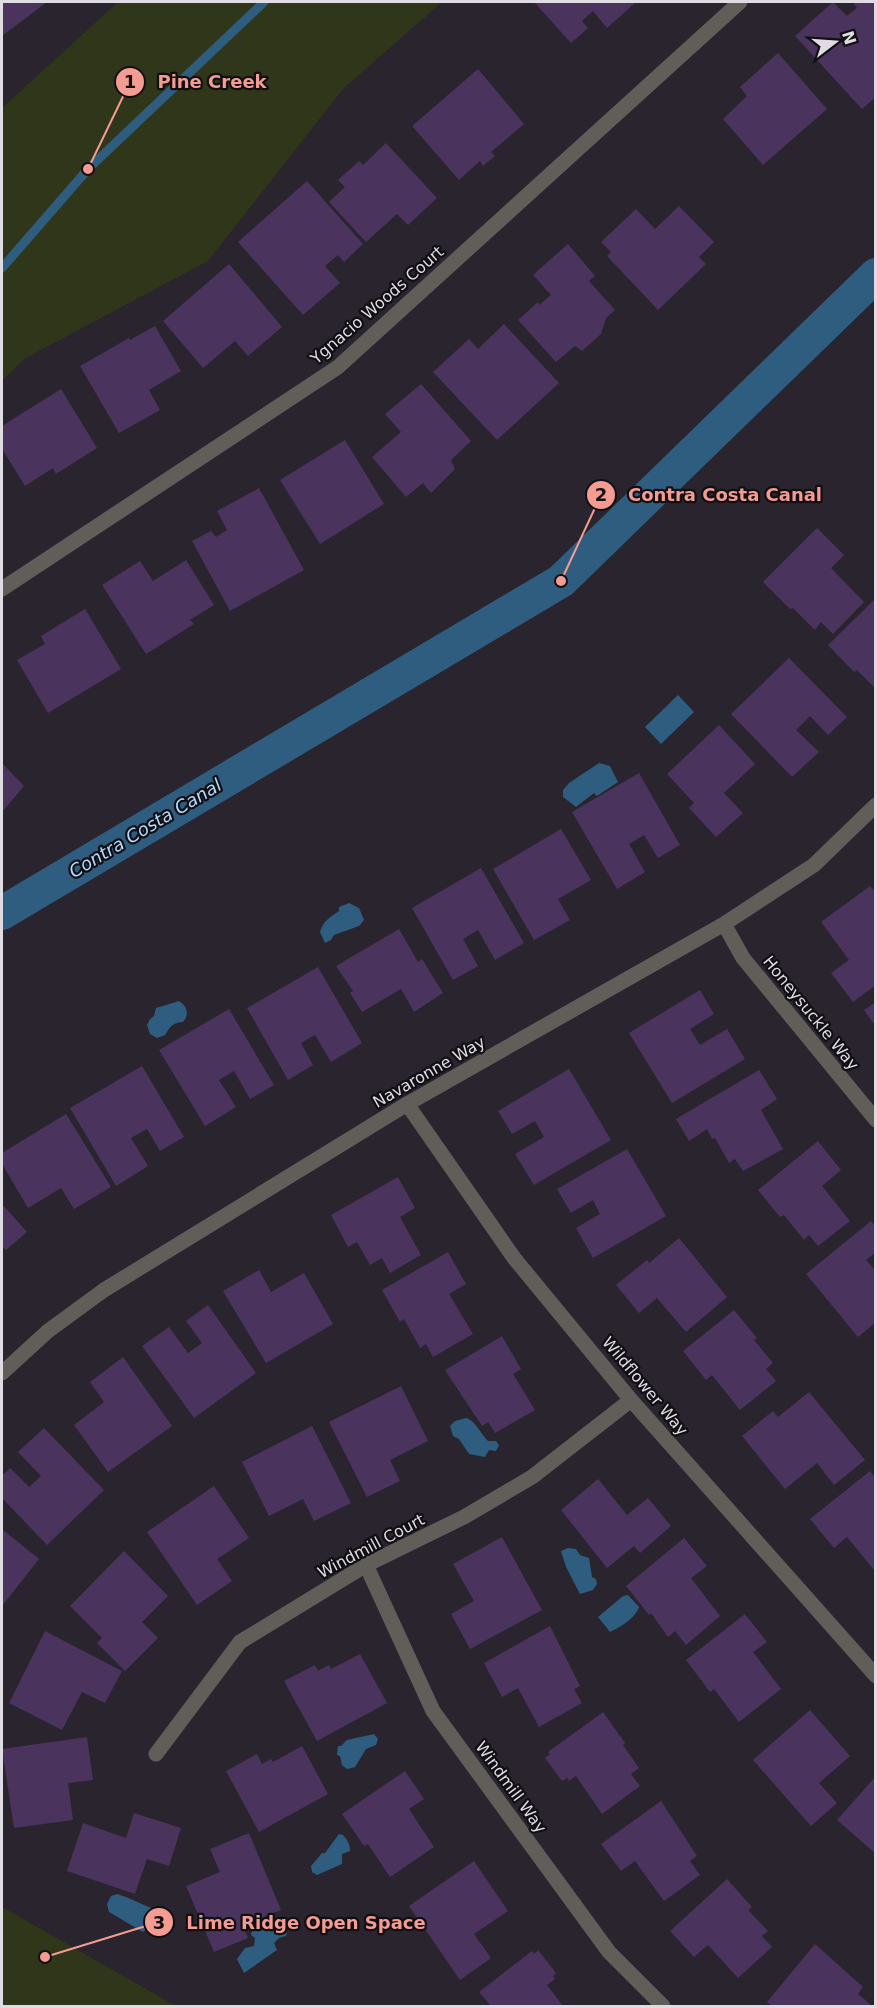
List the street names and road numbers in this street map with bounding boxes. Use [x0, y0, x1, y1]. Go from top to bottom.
street label: Ygnacio Woods Court [306, 242, 447, 369]
street label: Honeysuckle Way [759, 952, 863, 1074]
street label: Navaronne Way [370, 1032, 488, 1112]
street label: Wildflower Way [598, 1333, 692, 1439]
street label: Windmill Court [314, 1510, 428, 1582]
street label: Windmill Way [471, 1738, 551, 1836]

